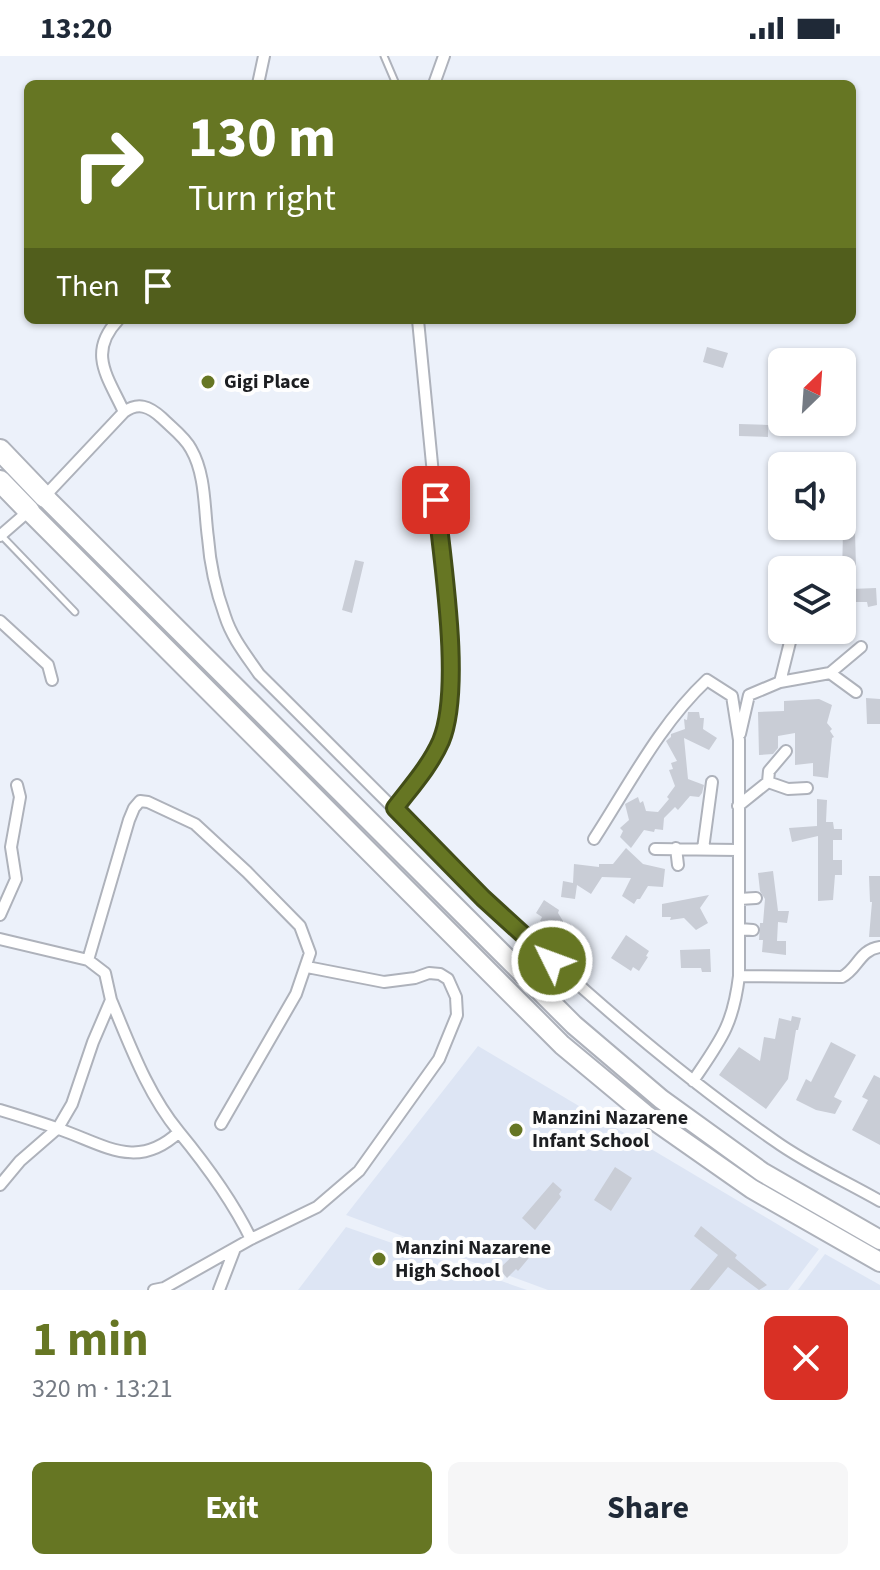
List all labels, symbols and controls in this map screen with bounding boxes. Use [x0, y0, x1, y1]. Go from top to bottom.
text: 13:20 [40, 7, 112, 50]
text: 130 m [188, 99, 336, 178]
icon: right [56, 112, 160, 216]
text: Turn right [188, 173, 336, 224]
icon: arrive [136, 264, 180, 308]
text: Then [56, 265, 120, 308]
north arrow [768, 348, 856, 436]
map controls [768, 348, 856, 644]
place label: Gigi Place [224, 368, 310, 396]
marker: Gigi Place [199, 373, 217, 391]
button: sound [768, 452, 856, 540]
pin [402, 466, 470, 534]
icon: arrive [414, 478, 458, 522]
button: layers [768, 556, 856, 644]
position arrow [510, 919, 594, 1003]
place label: Manzini Nazarene Infant School [532, 1104, 688, 1155]
marker: Manzini Nazarene Infant School [507, 1121, 525, 1139]
place label: Manzini Nazarene High School [395, 1234, 551, 1285]
marker: Manzini Nazarene High School [370, 1250, 388, 1268]
text: 1 min [32, 1306, 149, 1374]
button: close [764, 1316, 848, 1400]
text: 320 m · 13:21 [32, 1370, 173, 1407]
button: Exit [32, 1462, 432, 1554]
button: Share [448, 1462, 848, 1554]

